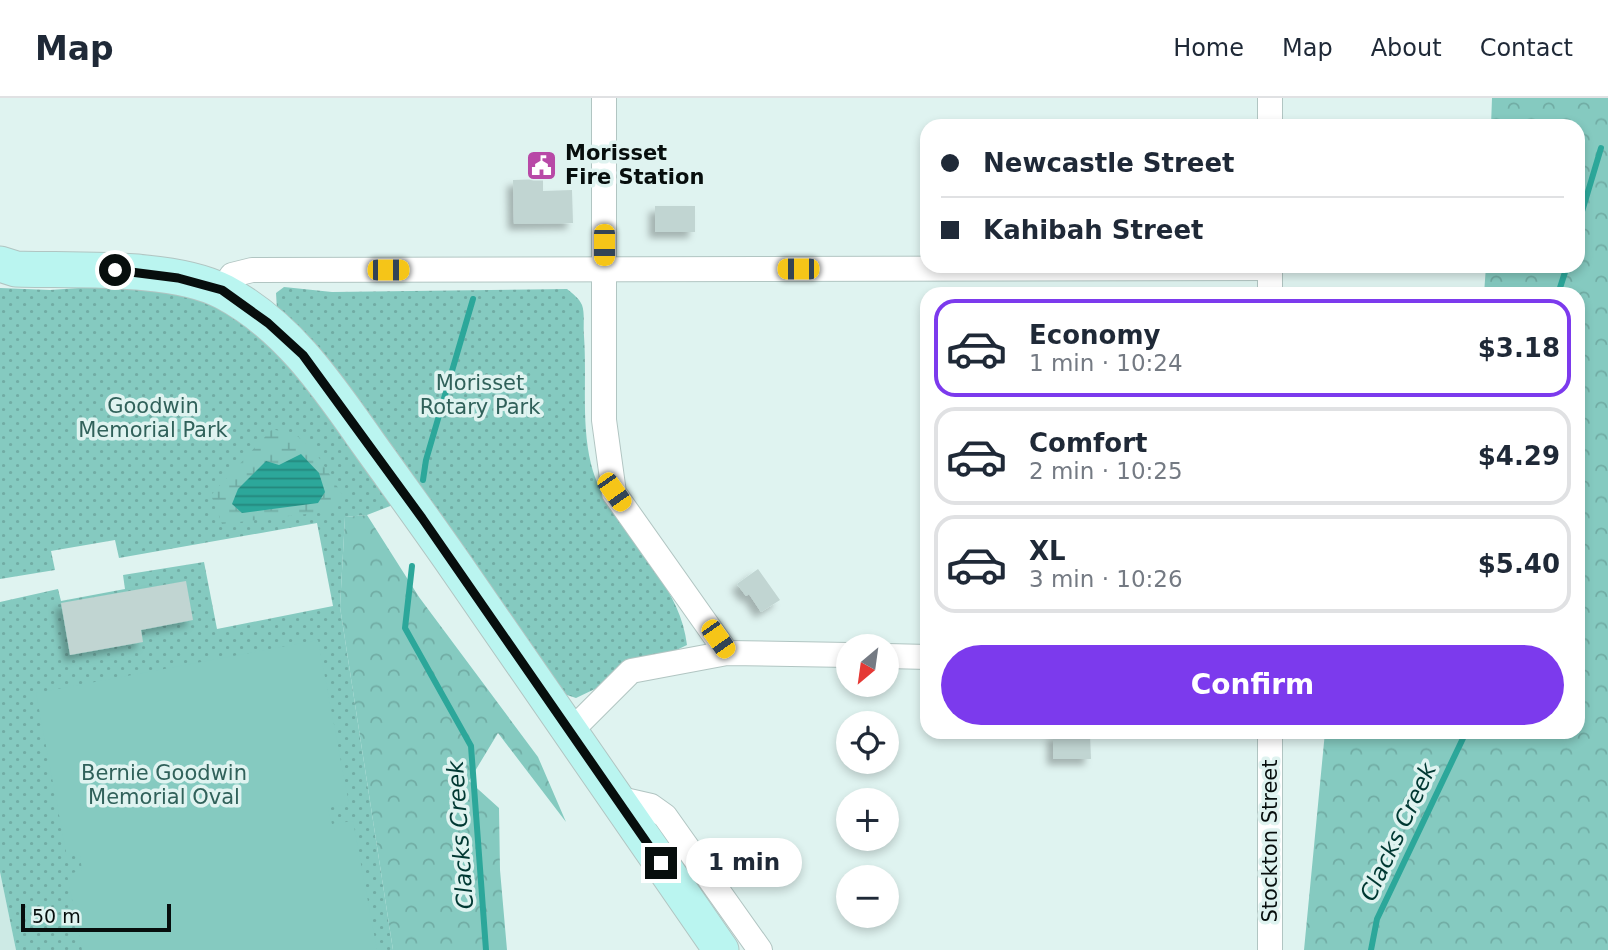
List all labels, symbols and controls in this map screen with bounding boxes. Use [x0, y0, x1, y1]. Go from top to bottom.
text: Map [35, 29, 114, 68]
text: Home [1173, 34, 1244, 62]
text: Map [1282, 34, 1333, 62]
text: About [1371, 34, 1442, 62]
text: Contact [1480, 34, 1573, 62]
place label: Morisset Fire Station [565, 141, 704, 189]
public building icon: Morisset Fire Station [525, 148, 559, 182]
text: Newcastle Street [983, 148, 1235, 178]
text: Kahibah Street [983, 215, 1204, 245]
car [594, 224, 615, 266]
route start [99, 254, 131, 286]
car [778, 259, 820, 280]
car [368, 260, 410, 281]
icon: car [945, 317, 1008, 380]
text: Economy [1029, 320, 1160, 350]
text: $3.18 [1478, 333, 1560, 363]
text: 1 min · 10:24 [1029, 350, 1183, 376]
park label: Morisset Rotary Park [420, 371, 541, 419]
park label: Goodwin Memorial Park [78, 394, 229, 442]
icon: car [945, 425, 1008, 488]
text: Comfort [1029, 428, 1147, 458]
text: $4.29 [1478, 441, 1560, 471]
text: 2 min · 10:25 [1029, 458, 1183, 484]
car [594, 469, 635, 515]
icon: car [945, 533, 1008, 596]
text: XL [1029, 536, 1066, 566]
text: $5.40 [1478, 549, 1560, 579]
text: 3 min · 10:26 [1029, 566, 1183, 592]
car [698, 616, 739, 662]
north arrow [836, 634, 900, 696]
map controls [836, 634, 899, 928]
button: Confirm [941, 645, 1564, 725]
button: locate [836, 711, 899, 774]
water label: Clacks Creek [1355, 757, 1442, 905]
water label: Clacks Creek [442, 758, 478, 910]
street label: Stockton Street [1258, 760, 1282, 923]
park label: Bernie Goodwin Memorial Oval [81, 761, 247, 809]
button: + [836, 788, 899, 851]
callout: 1 min [686, 838, 801, 888]
route end [645, 847, 677, 879]
text: 1 min [708, 849, 780, 875]
button: − [836, 865, 899, 928]
scale bar [21, 901, 172, 933]
text: 50 m [32, 905, 81, 927]

